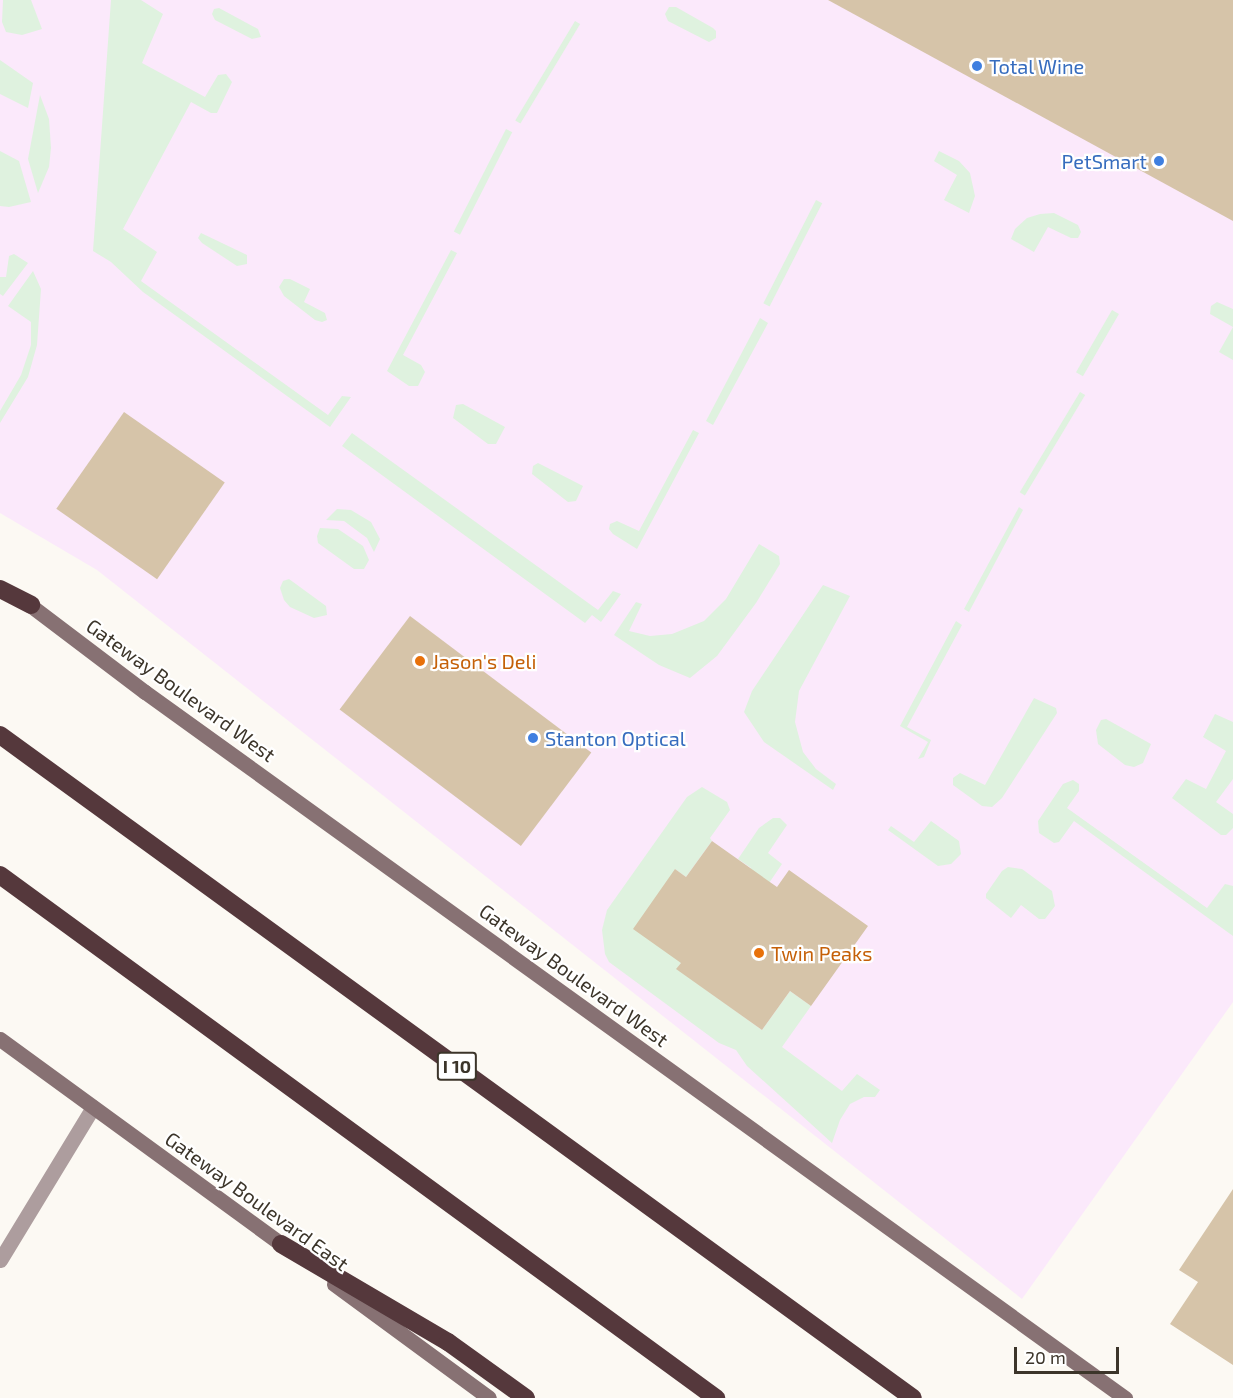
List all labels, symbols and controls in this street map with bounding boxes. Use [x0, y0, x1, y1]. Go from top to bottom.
place label: Total Wine [989, 54, 1085, 78]
marker: Total Wine [970, 59, 984, 73]
place label: PetSmart [1062, 149, 1147, 173]
marker: PetSmart [1152, 154, 1166, 168]
street label: Gateway Boulevard West [82, 613, 280, 767]
place label: Jason's Deli [432, 649, 536, 673]
marker: Jason's Deli [413, 654, 427, 668]
place label: Stanton Optical [545, 726, 686, 750]
marker: Stanton Optical [526, 731, 540, 745]
street label: Gateway Boulevard West [475, 898, 673, 1052]
place label: Twin Peaks [771, 941, 872, 965]
marker: Twin Peaks [752, 946, 766, 960]
road number: I 10 [436, 1051, 478, 1081]
street label: Gateway Boulevard East [160, 1126, 354, 1276]
scale bar [1017, 1335, 1122, 1373]
text: 20 m [1025, 1346, 1066, 1368]

